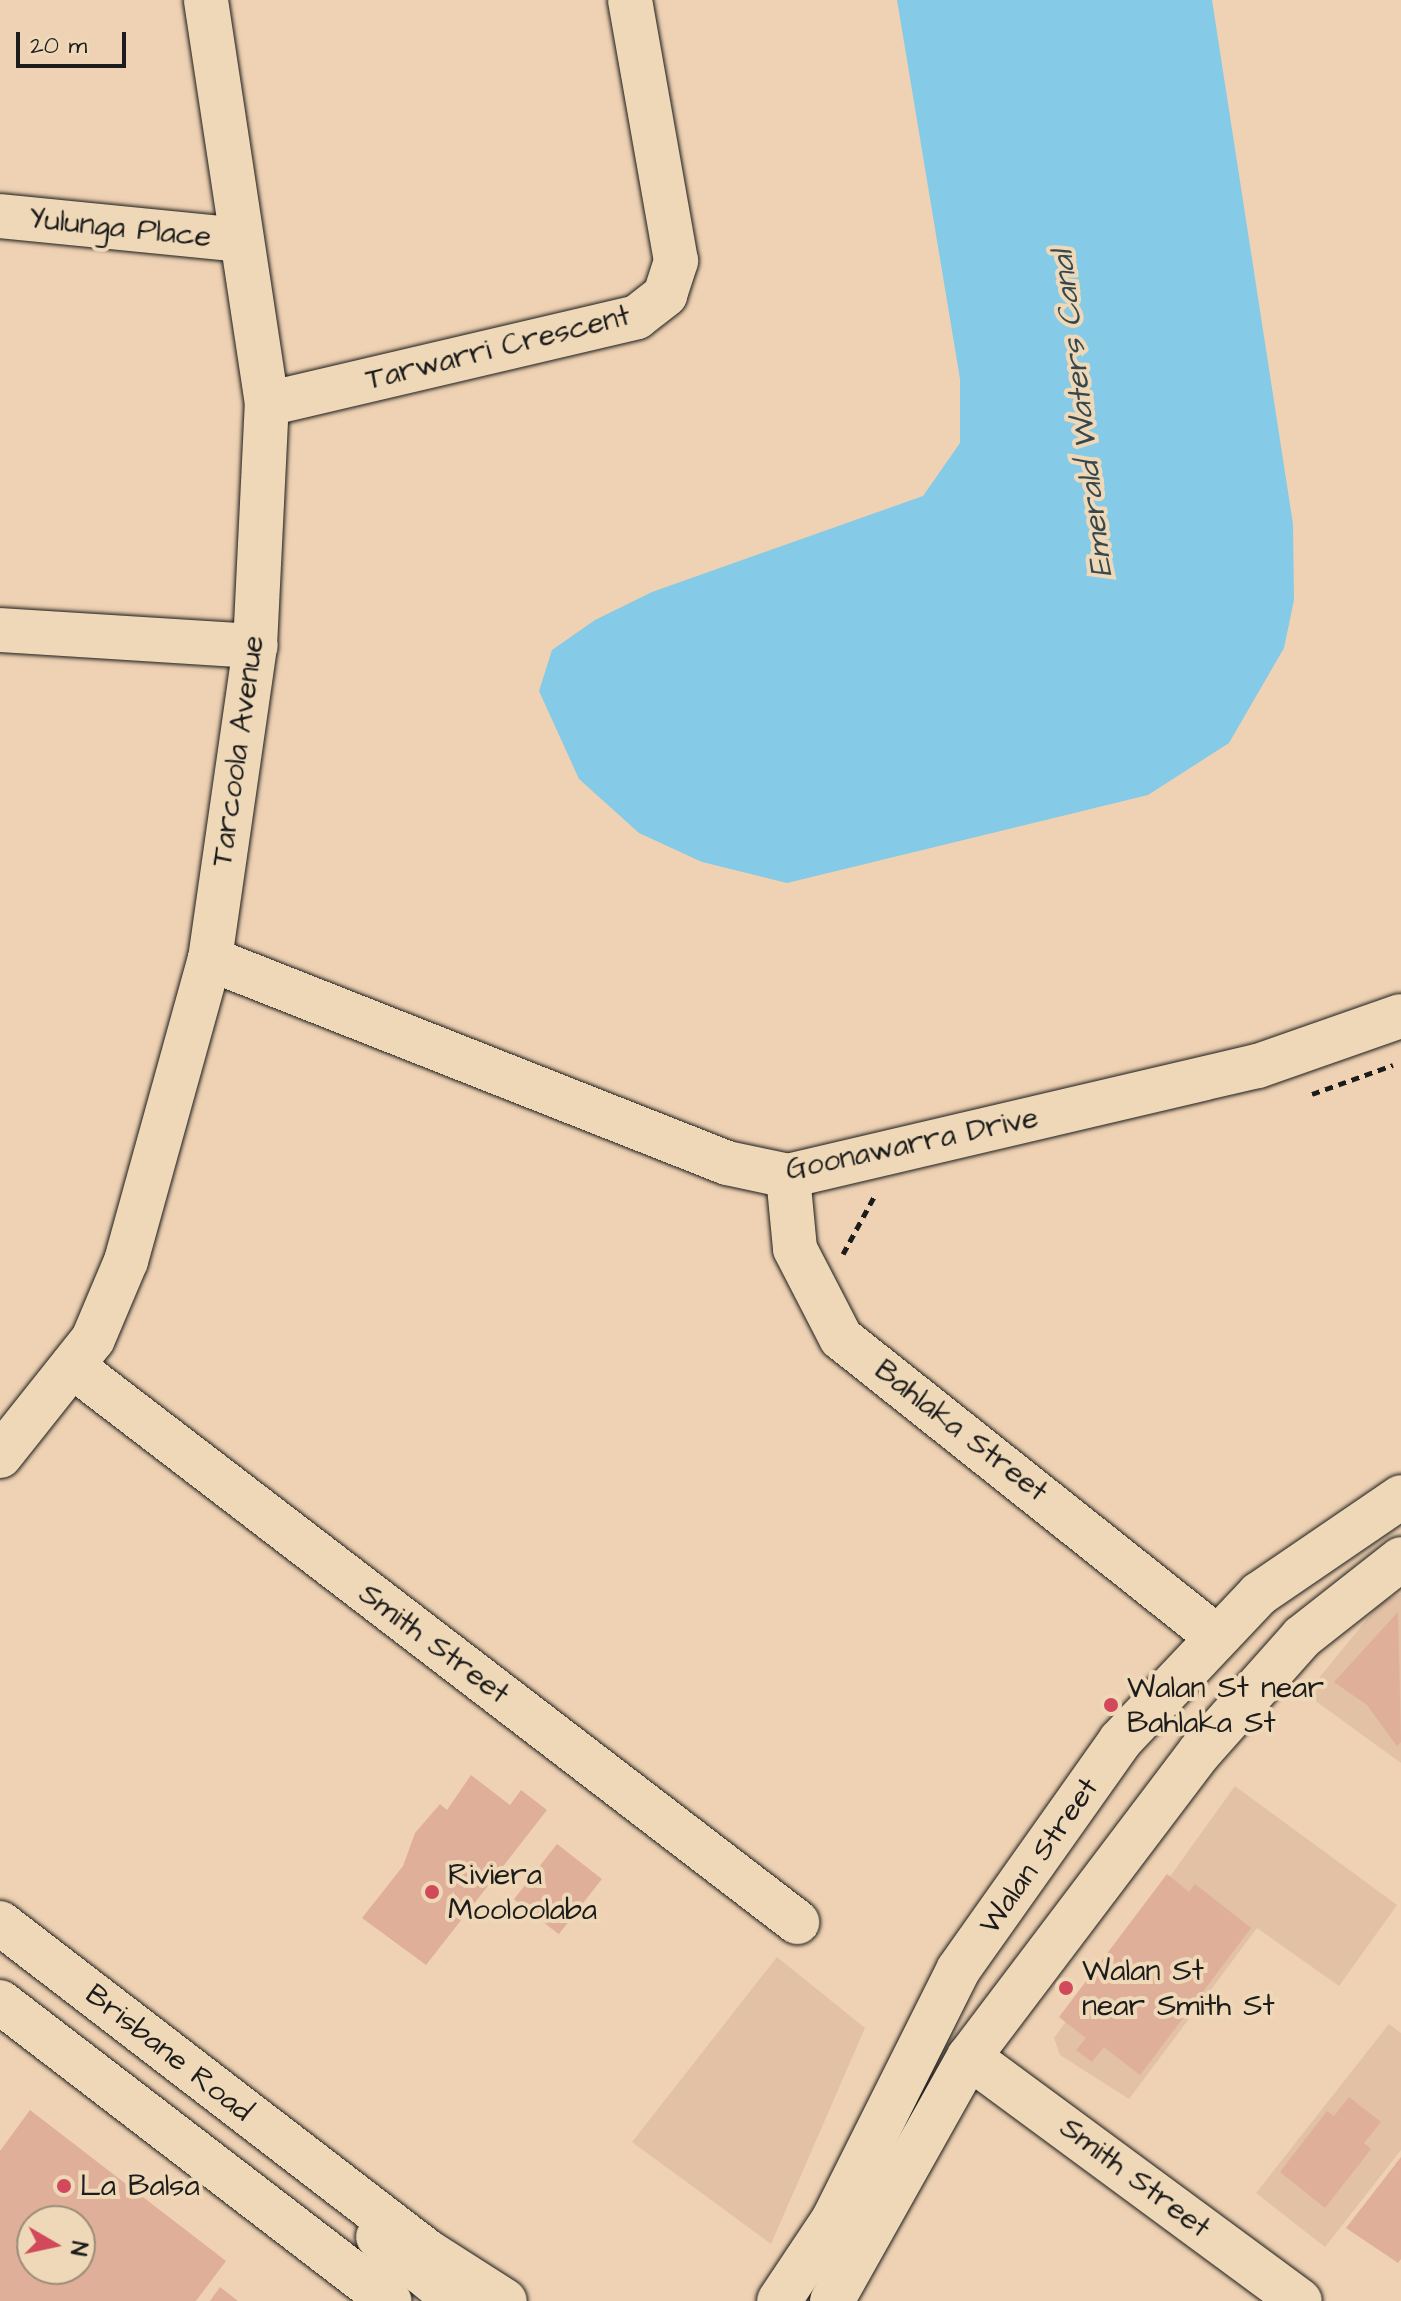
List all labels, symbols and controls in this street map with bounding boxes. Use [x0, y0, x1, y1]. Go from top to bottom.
scale bar [20, 16, 130, 66]
text: 20 m [30, 29, 87, 63]
street label: Yulunga Place [27, 201, 213, 255]
water label: Emerald Waters Canal [1044, 249, 1122, 579]
street label: Tarwarri Crescent [362, 298, 634, 398]
street label: Tarcoola Avenue [204, 633, 272, 869]
street label: Goonawarra Drive [783, 1100, 1041, 1188]
street label: Bahlaka Street [867, 1352, 1055, 1510]
street label: Smith Street [352, 1576, 516, 1712]
place label: Walan St near Bahlaka St [1127, 1670, 1324, 1740]
marker: Walan St near Bahlaka St [1102, 1696, 1120, 1714]
street label: Walan Street [972, 1771, 1106, 1941]
place label: Riviera Mooloolaba [448, 1857, 597, 1928]
marker: Riviera Mooloolaba [423, 1883, 441, 1901]
place label: Walan St near Smith St [1082, 1953, 1275, 2024]
street label: Brisbane Road [78, 1977, 260, 2129]
marker: Walan St near Smith St [1057, 1979, 1075, 1997]
street label: Smith Street [1053, 2110, 1217, 2246]
place label: La Balsa [80, 2168, 200, 2204]
marker: La Balsa [55, 2177, 73, 2195]
north arrow [16, 2205, 96, 2285]
text: N [62, 2239, 95, 2258]

